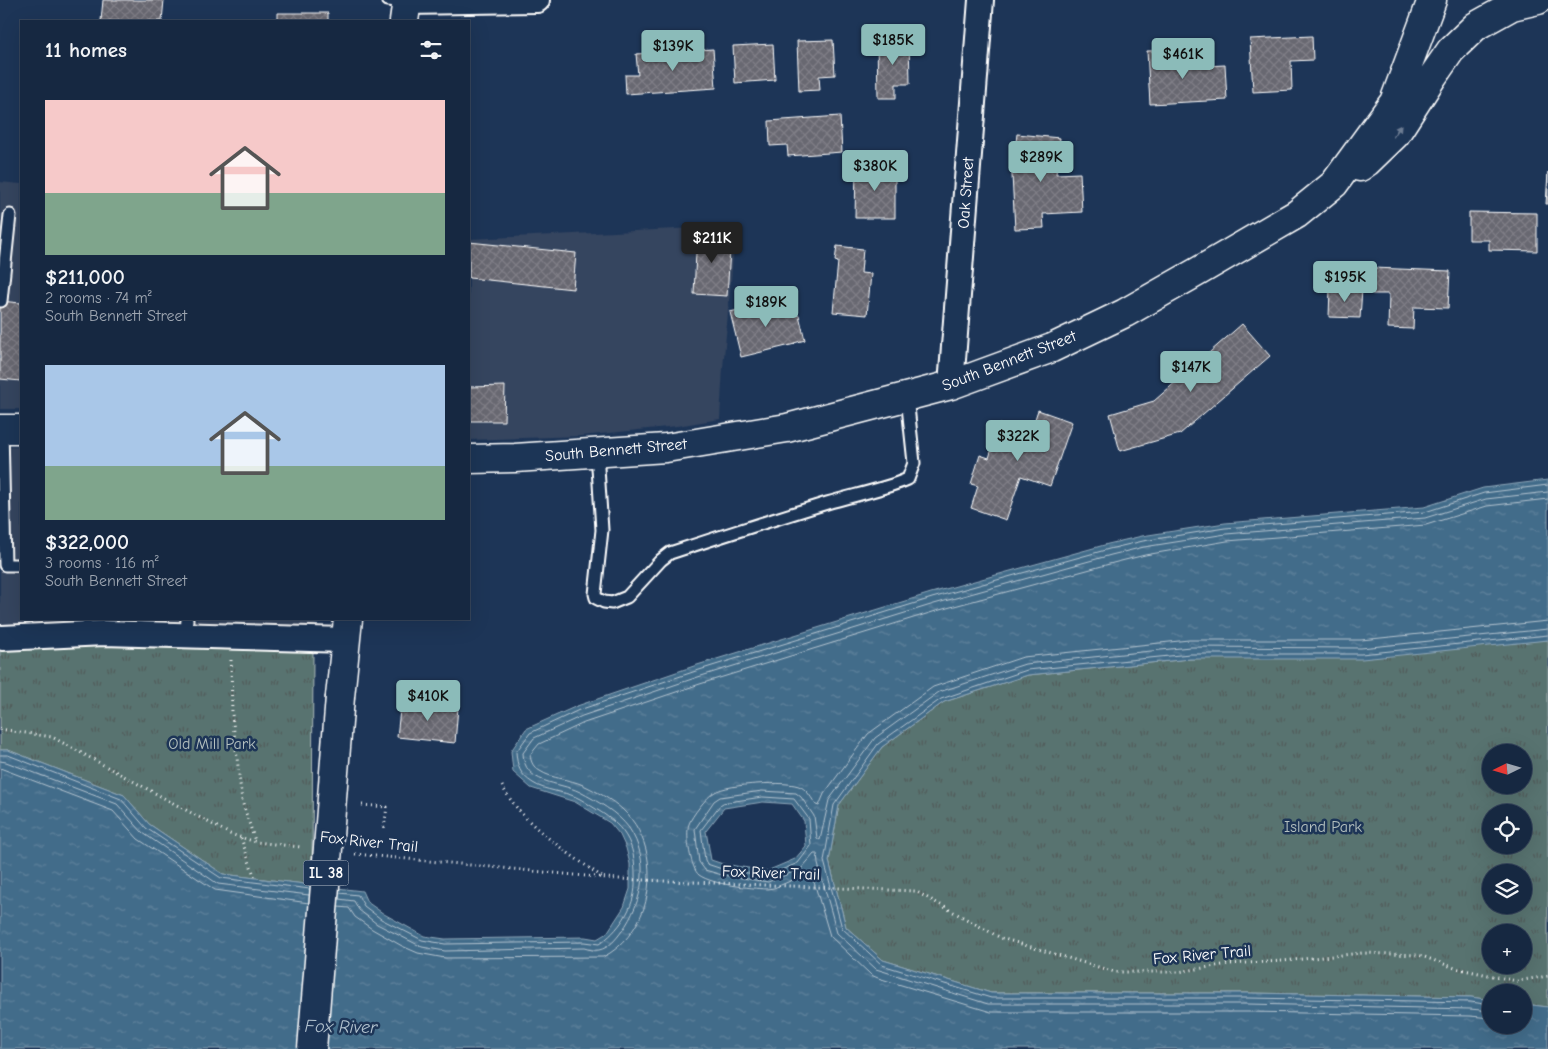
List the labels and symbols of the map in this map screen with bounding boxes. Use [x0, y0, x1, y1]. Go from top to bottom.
pin: $185K [858, 23, 928, 66]
pin: $139K [638, 30, 708, 72]
pin: $461K [1148, 38, 1218, 80]
one-way arrow [1392, 124, 1402, 138]
pin: $289K [1006, 140, 1076, 183]
pin: $380K [840, 150, 910, 192]
street label: Oak Street [955, 156, 978, 229]
pin: $211K [677, 222, 747, 264]
pin: $195K [1310, 260, 1380, 303]
pin: $189K [731, 286, 801, 328]
street label: South Bennett Street [939, 327, 1079, 395]
pin: $147K [1156, 350, 1226, 393]
pin: $322K [983, 420, 1053, 462]
street label: South Bennett Street [544, 435, 688, 465]
pin: $410K [393, 680, 463, 722]
park label: Old Mill Park [168, 735, 256, 753]
north arrow [1482, 744, 1532, 794]
park label: Island Park [1284, 818, 1362, 836]
street label: Fox River Trail [319, 828, 419, 856]
road number: IL 38 [304, 860, 348, 886]
street label: Fox River Trail [722, 862, 820, 884]
street label: Fox River Trail [1152, 942, 1252, 968]
water label: Fox River [304, 1016, 378, 1038]

